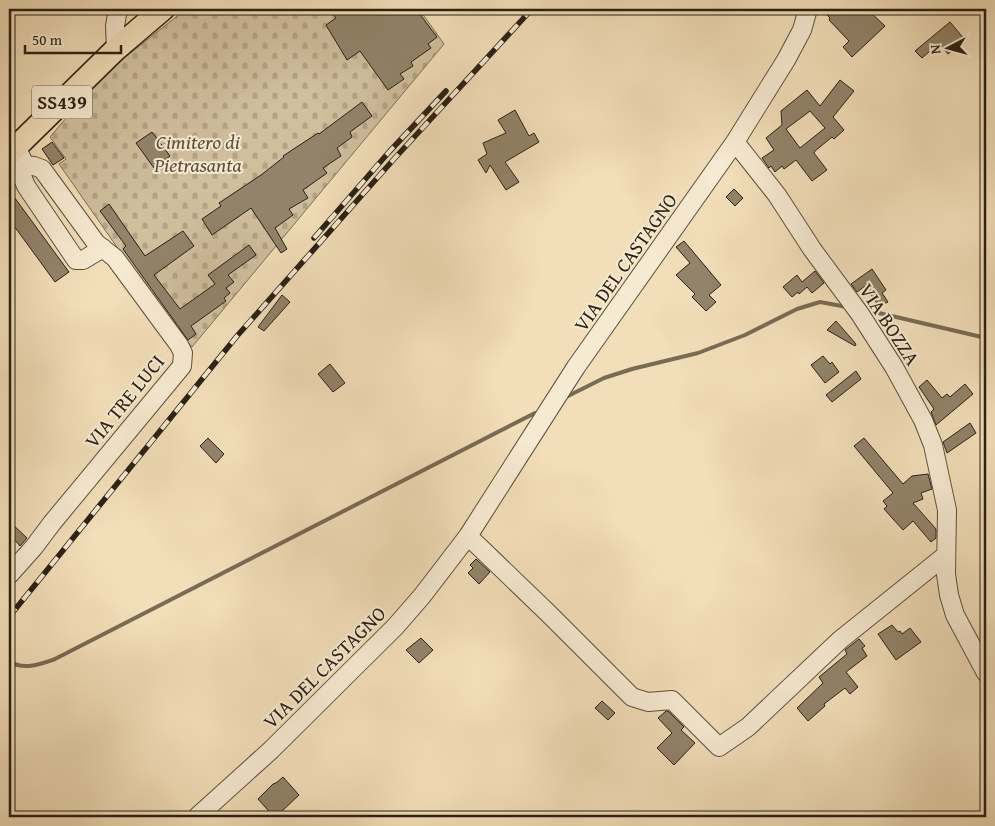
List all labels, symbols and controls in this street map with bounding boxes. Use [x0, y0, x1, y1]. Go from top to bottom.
scale bar [25, 22, 121, 54]
north arrow [922, 22, 972, 72]
text: 50 m [32, 29, 63, 50]
text: N [925, 43, 946, 55]
road number: SS439 [32, 85, 92, 118]
park label: Cimitero di Pietrasanta [153, 127, 243, 179]
street label: VIA DEL CASTAGNO [566, 187, 684, 337]
street label: VIA BOZZA [853, 277, 927, 371]
street label: VIA TRE LUCI [77, 348, 171, 454]
street label: VIA DEL CASTAGNO [256, 599, 392, 735]

